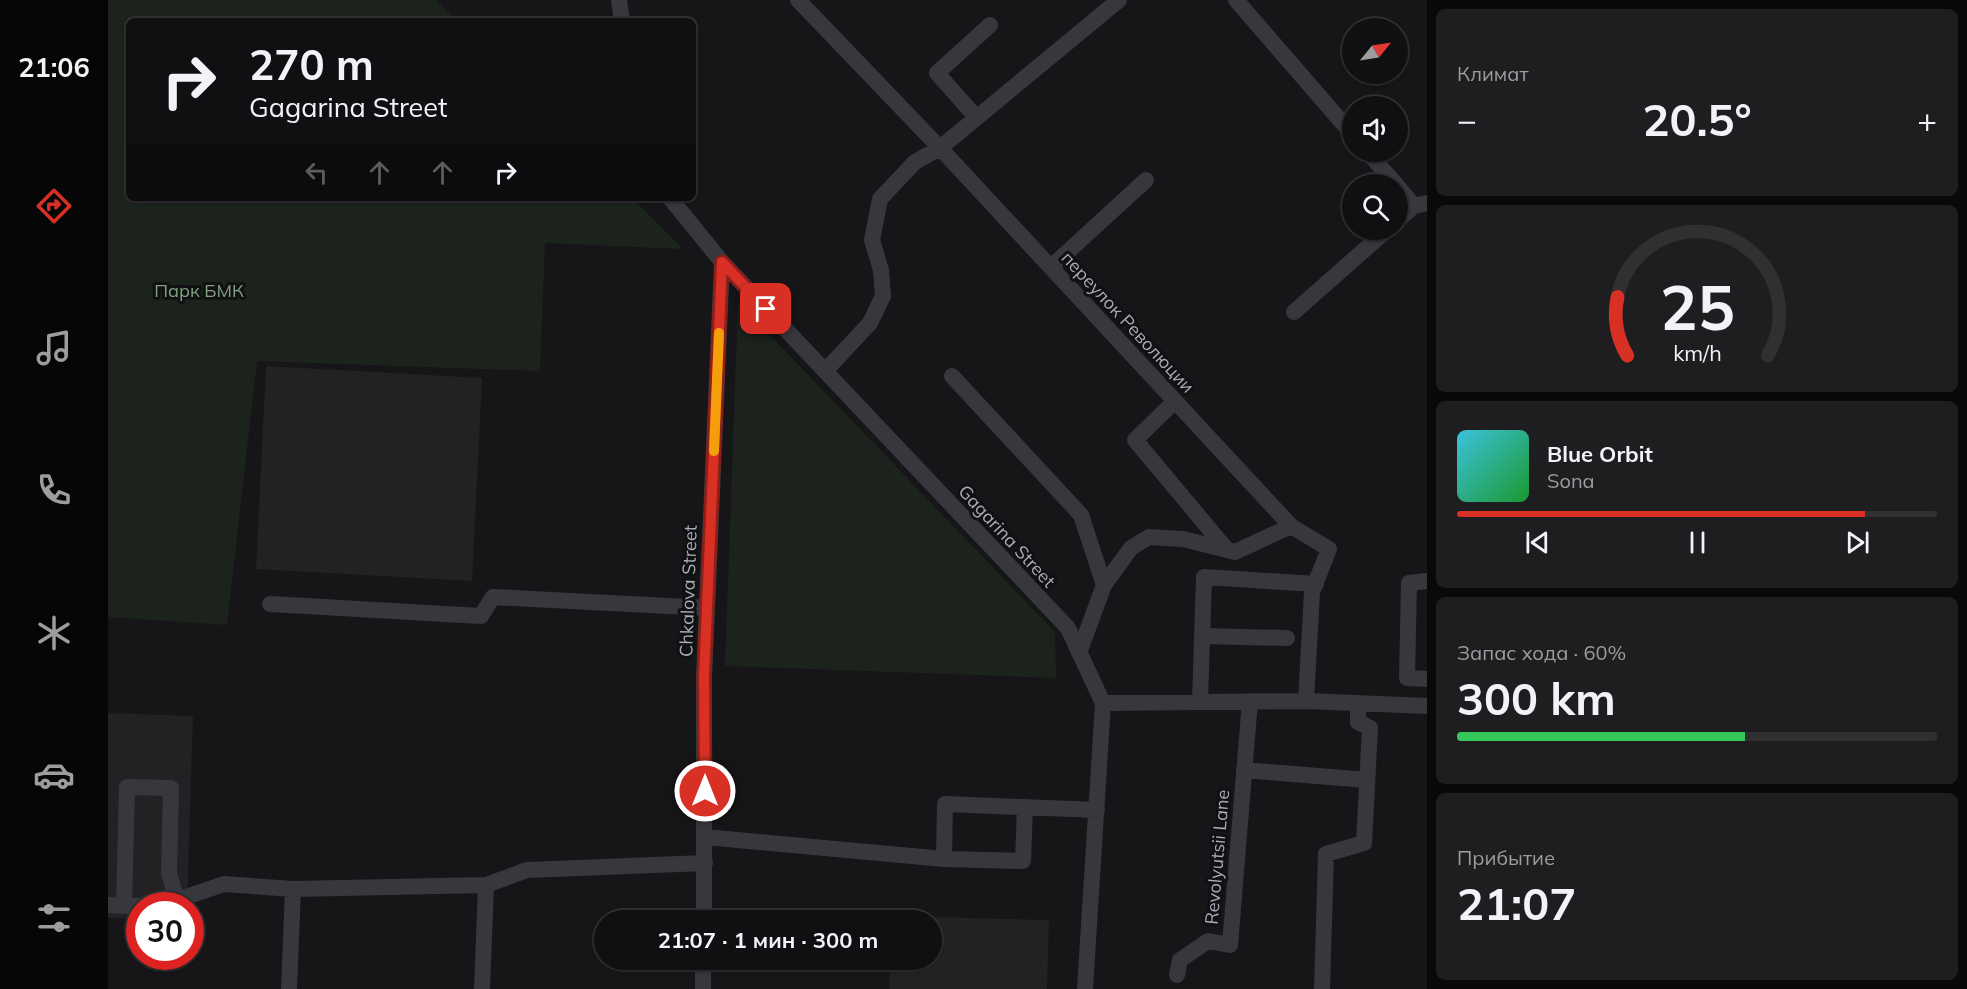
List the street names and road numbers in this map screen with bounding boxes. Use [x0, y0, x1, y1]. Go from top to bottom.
street label: переулок Революции [1057, 247, 1199, 397]
street label: Gagarina Street [953, 480, 1061, 592]
street label: Chkalova Street [674, 525, 702, 657]
street label: Revolyutsii Lane [1200, 789, 1234, 925]

